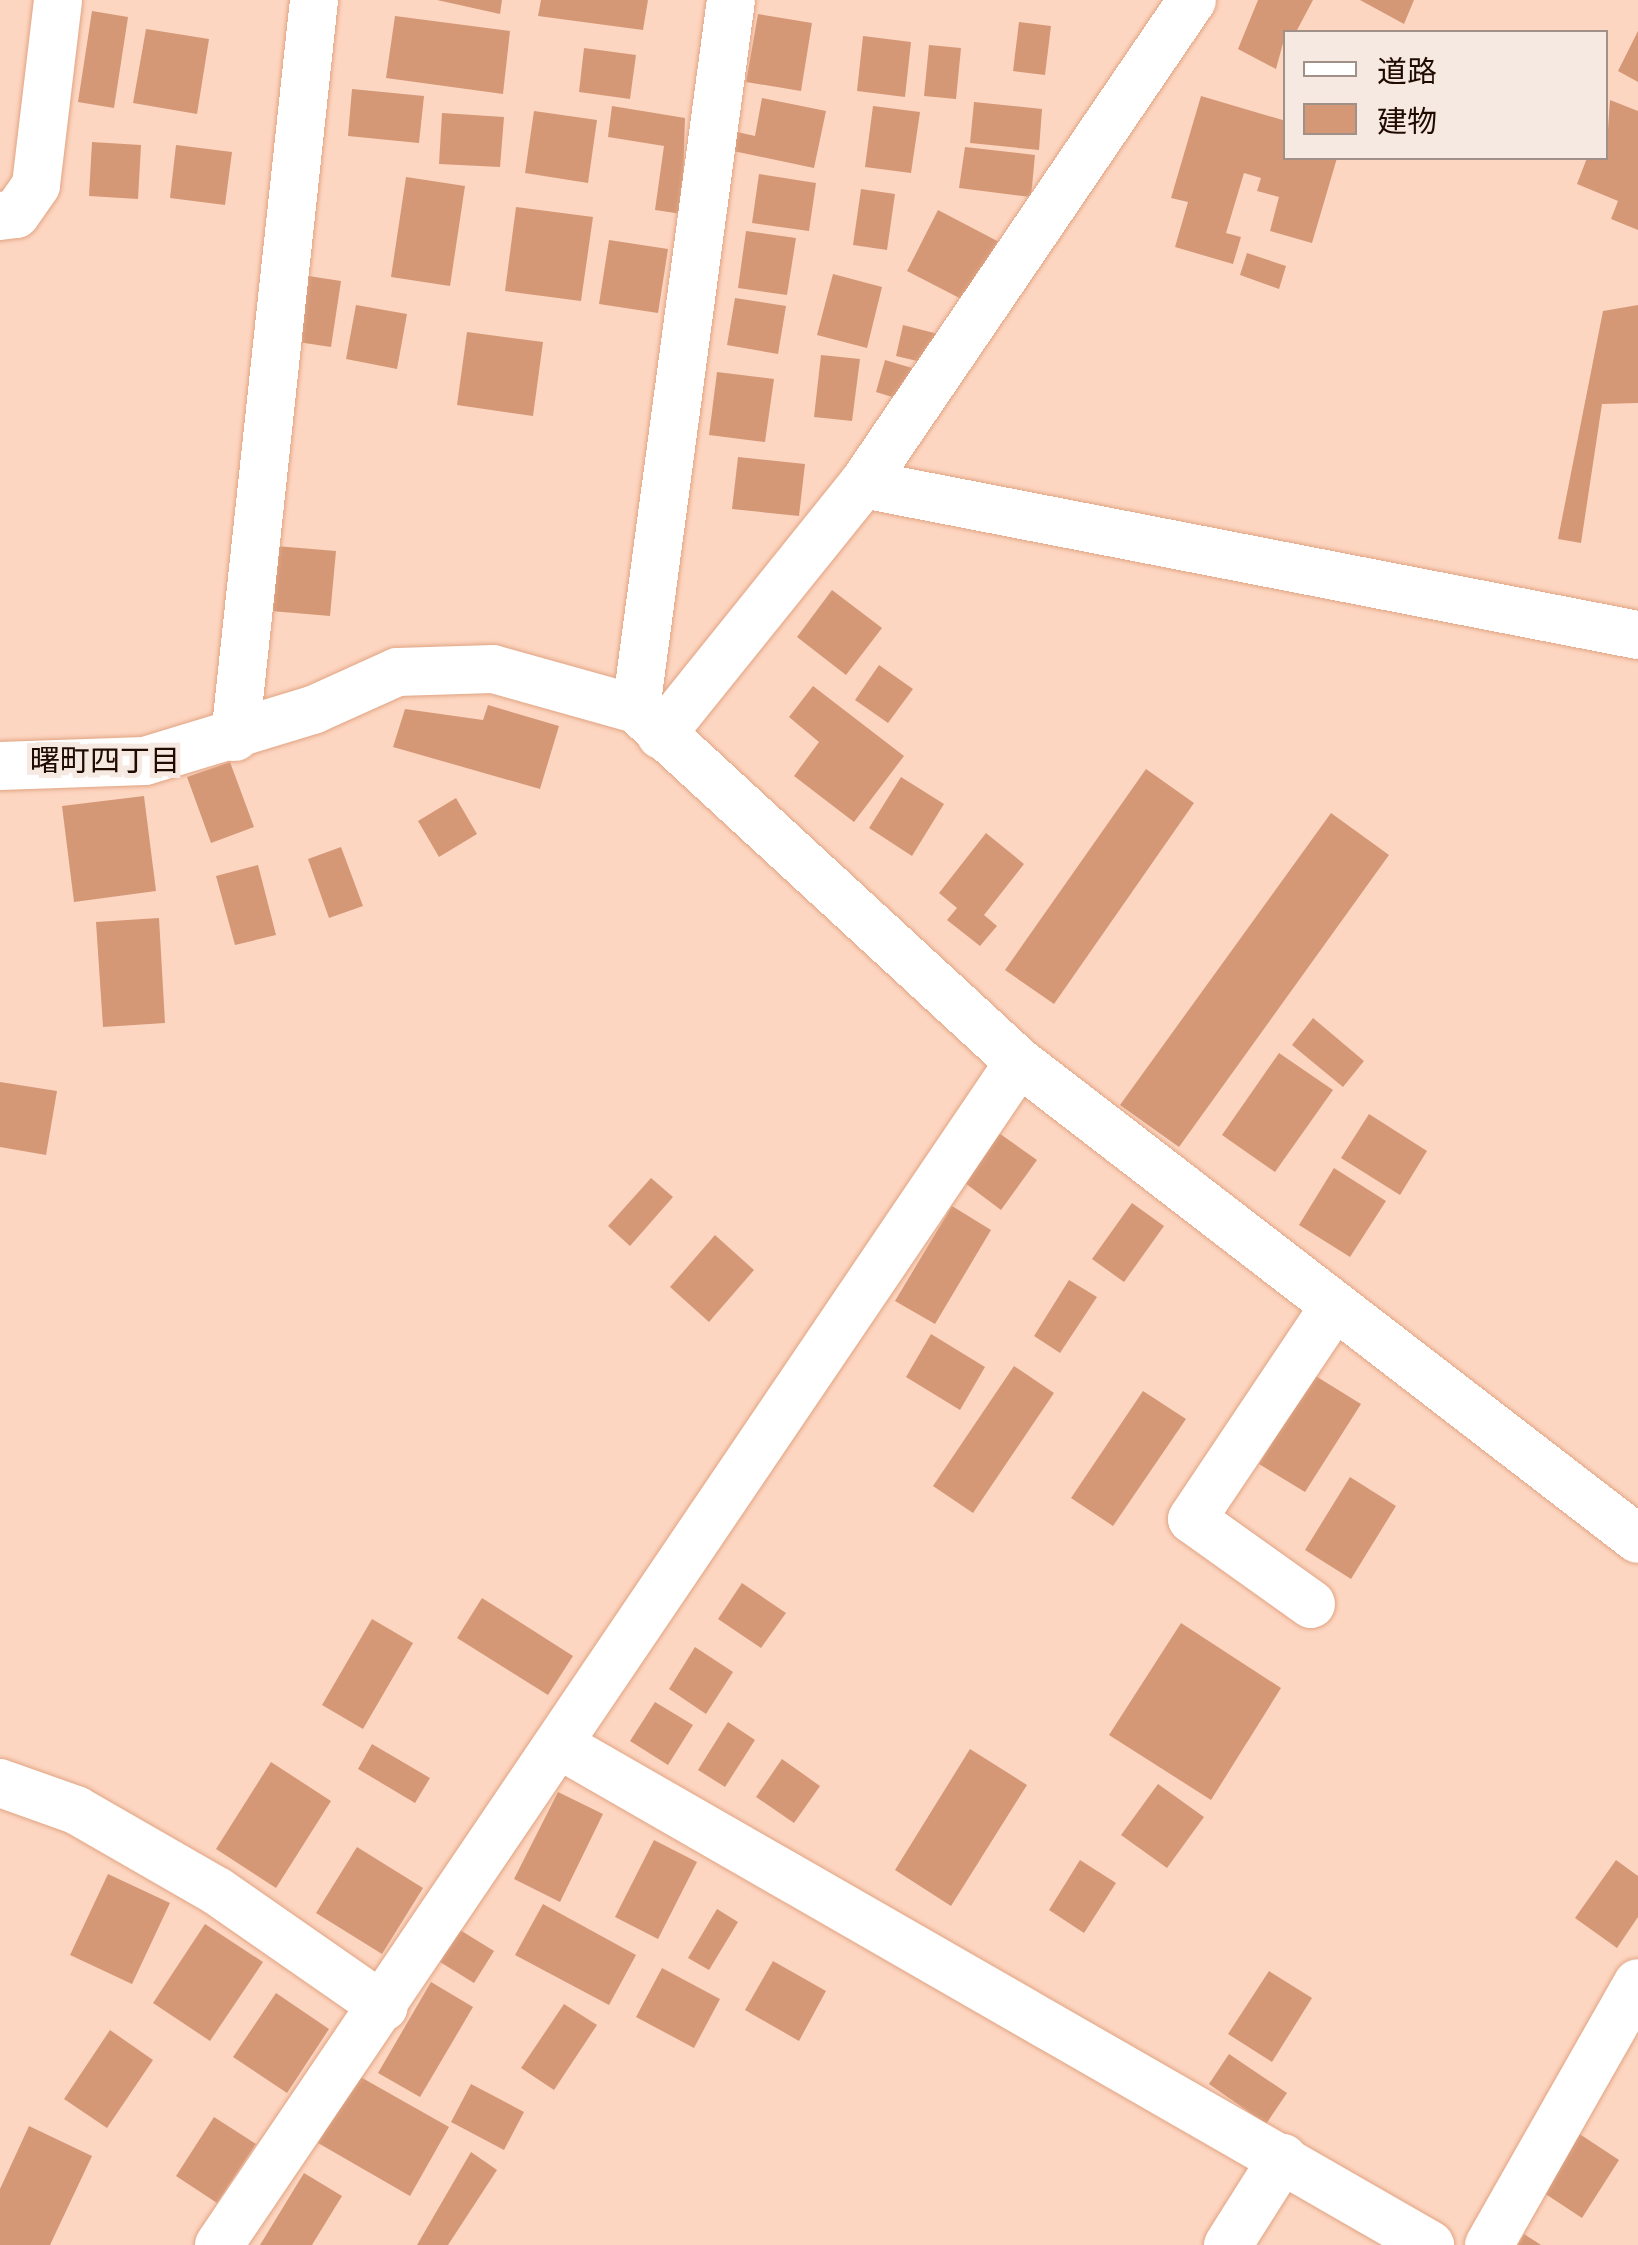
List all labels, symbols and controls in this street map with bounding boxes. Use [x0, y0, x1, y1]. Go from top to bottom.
legend [1283, 30, 1608, 160]
text: 道路 [1377, 54, 1437, 89]
text: 建物 [1377, 104, 1437, 139]
district label: 曙町四丁目 [30, 743, 180, 779]

